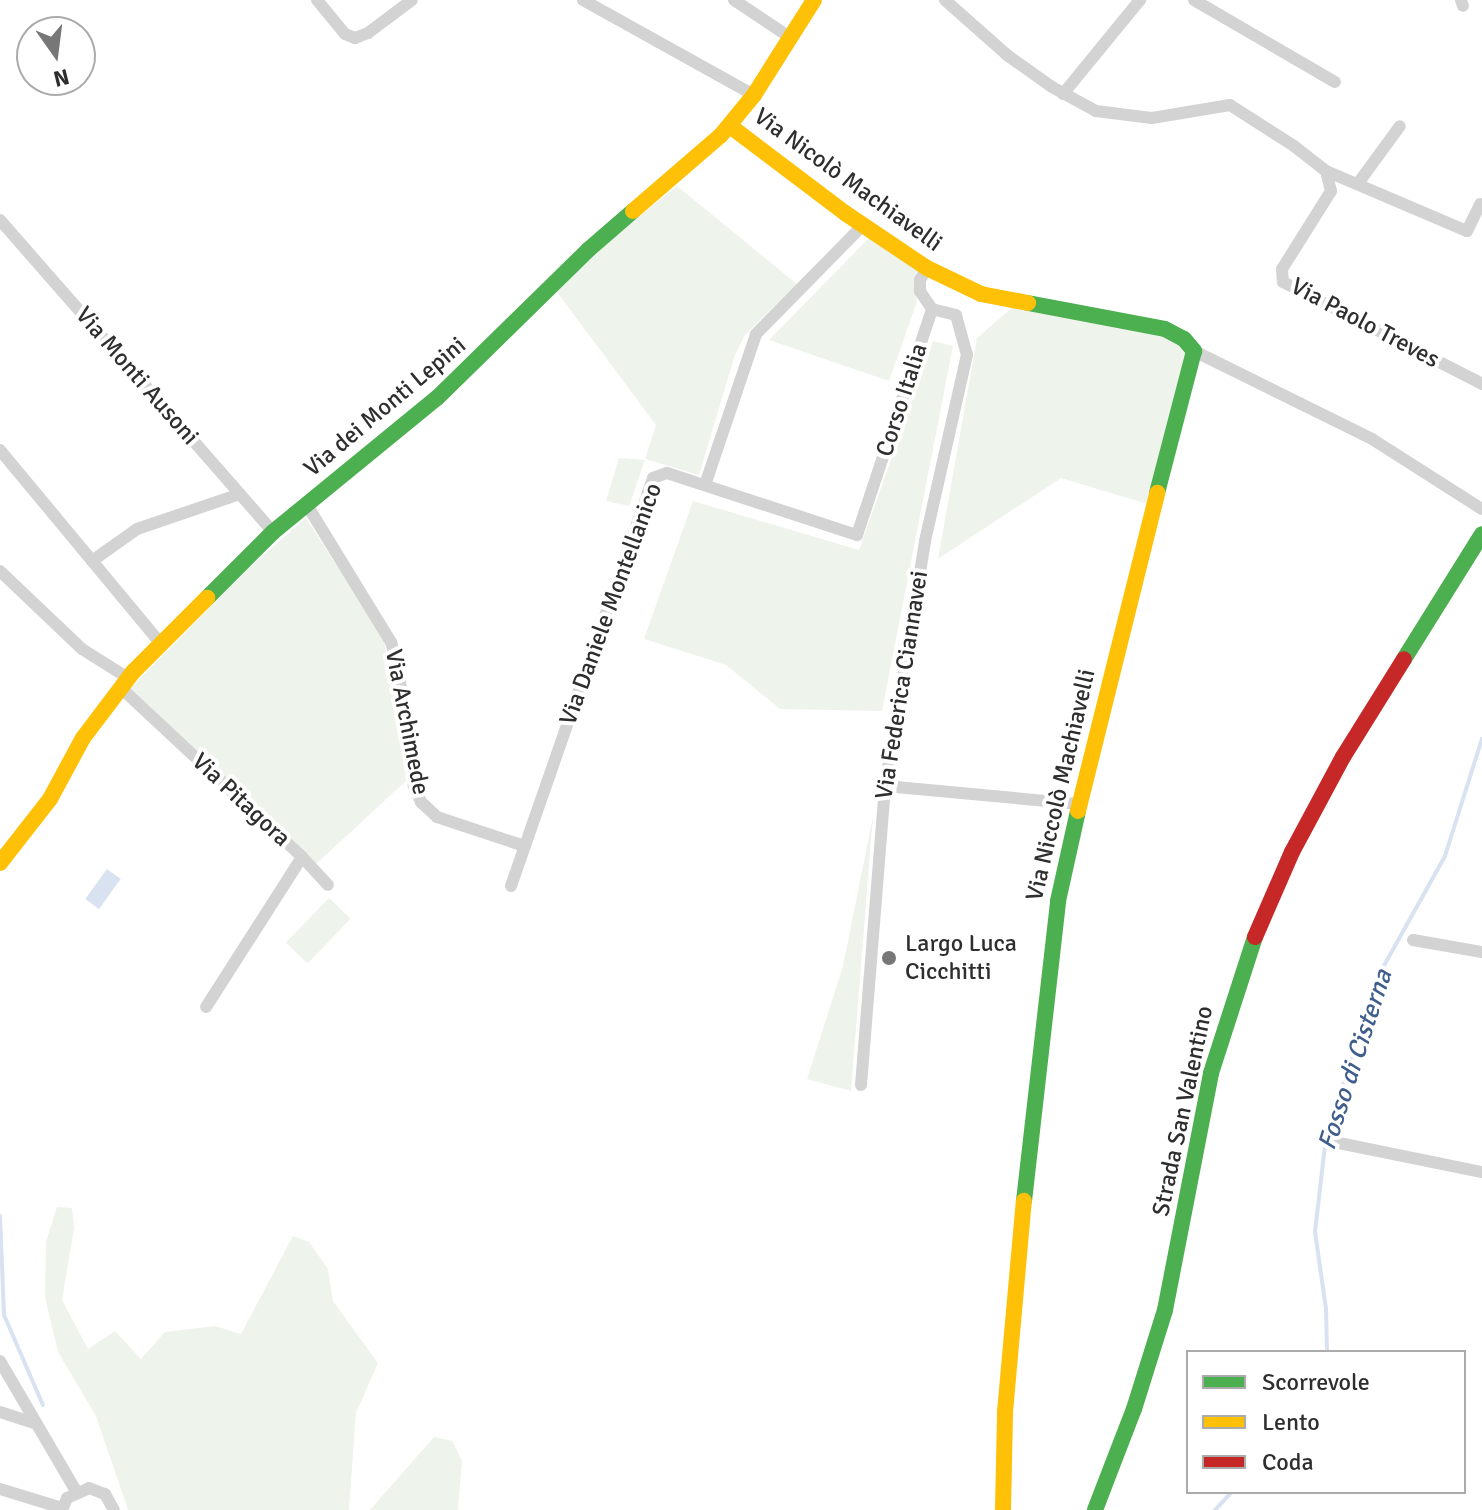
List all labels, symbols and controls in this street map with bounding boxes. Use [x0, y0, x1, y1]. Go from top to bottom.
north arrow [16, 16, 96, 96]
text: N [51, 63, 72, 93]
street label: Via Nicolò Machiavelli [748, 102, 948, 258]
street label: Via Paolo Treves [1286, 272, 1444, 374]
street label: Via Monti Ausoni [69, 301, 205, 451]
street label: Via dei Monti Lepini [298, 331, 472, 483]
street label: Corso Italia [870, 340, 934, 460]
street label: Via Daniele Montellanico [554, 479, 668, 729]
street label: Via Federica Ciannavei [870, 569, 934, 801]
street label: Via Archimede [379, 647, 435, 797]
street label: Via Niccolò Machiavelli [1020, 666, 1102, 904]
street label: Via Pitagora [186, 747, 296, 853]
place label: Largo Luca Cicchitti [905, 930, 1017, 986]
marker: Largo Luca Cicchitti [880, 949, 898, 967]
water label: Fosso di Cisterna [1312, 966, 1400, 1154]
street label: Strada San Valentino [1147, 1003, 1219, 1219]
legend [1186, 1350, 1466, 1494]
text: Scorrevole [1262, 1367, 1370, 1397]
text: Lento [1262, 1407, 1320, 1437]
text: Coda [1262, 1447, 1314, 1477]

